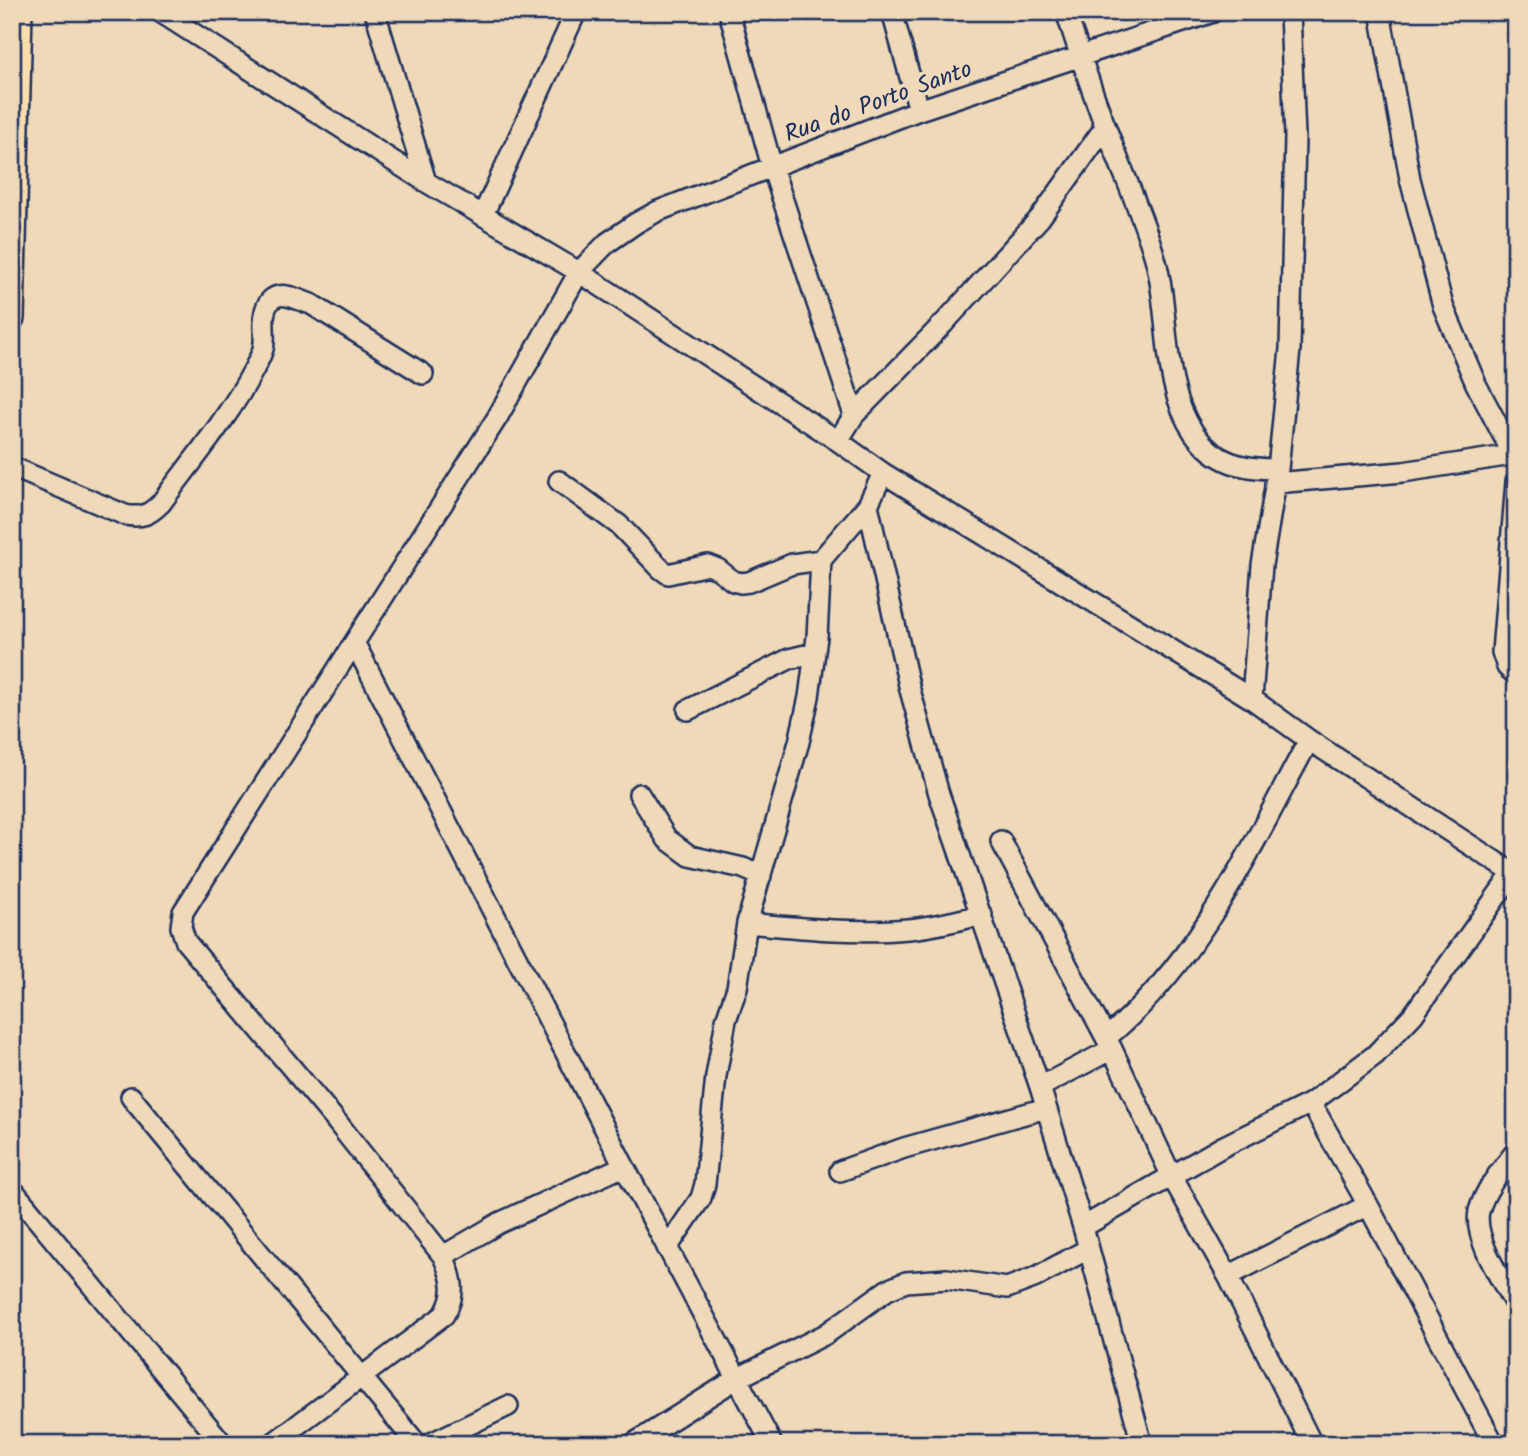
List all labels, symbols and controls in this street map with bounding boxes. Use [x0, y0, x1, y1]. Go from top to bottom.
street label: Rua do Porto Santo [779, 50, 978, 155]

